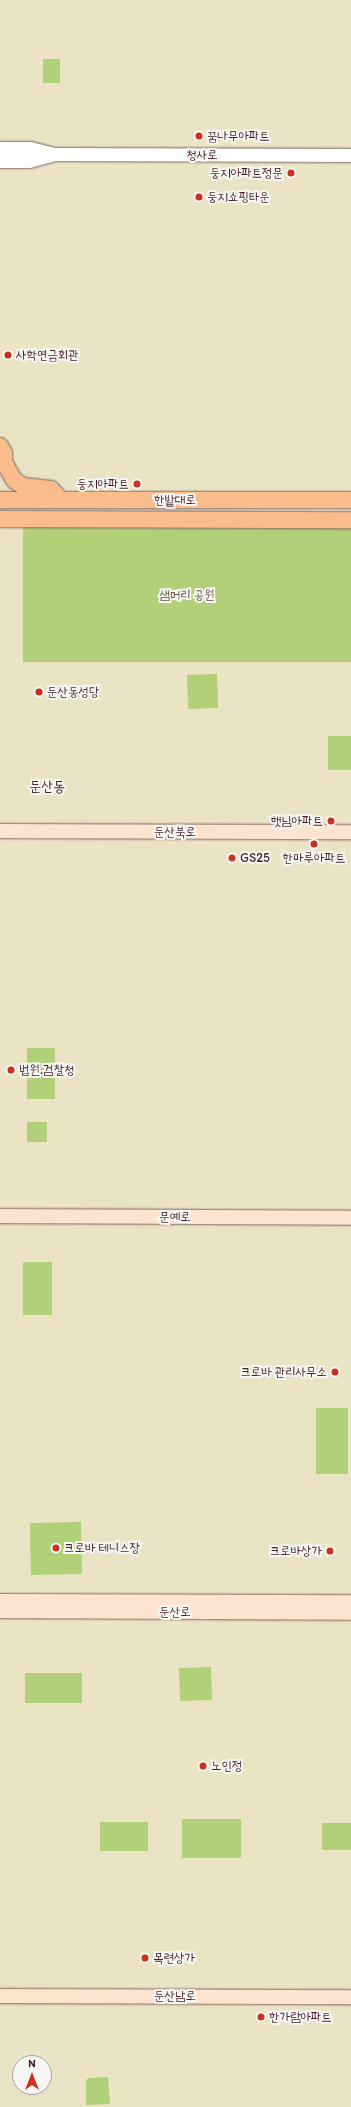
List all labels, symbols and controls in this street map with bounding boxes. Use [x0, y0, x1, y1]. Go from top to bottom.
place label: 꿈나무아파트 [207, 128, 270, 144]
marker: 꿈나무아파트 [194, 131, 204, 141]
street label: 청사로 [186, 147, 218, 163]
place label: 둥지아파트정문 [210, 165, 283, 181]
marker: 둥지아파트정문 [286, 168, 296, 178]
place label: 둥지쇼핑타운 [207, 189, 270, 205]
marker: 둥지쇼핑타운 [194, 192, 204, 202]
place label: 사학연금회관 [16, 347, 79, 363]
marker: 사학연금회관 [3, 350, 13, 360]
place label: 둥지아파트 [77, 476, 129, 492]
marker: 둥지아파트 [132, 479, 142, 489]
street label: 한밭대로 [154, 492, 196, 508]
park label: 샘머리 공원 [159, 587, 215, 603]
place label: 둔산동성당 [47, 684, 99, 700]
marker: 둔산동성당 [34, 687, 44, 697]
district label: 둔산동 [29, 778, 65, 796]
place label: 햇님아파트 [271, 813, 323, 829]
marker: 햇님아파트 [326, 816, 336, 826]
street label: 둔산북로 [154, 824, 196, 840]
marker: 한마루아파트 [309, 839, 319, 849]
place label: GS25 [240, 850, 270, 866]
place label: 한마루아파트 [283, 850, 345, 866]
marker: GS25 [227, 853, 237, 863]
place label: 법원.검찰청 [19, 1062, 75, 1078]
marker: 법원.검찰청 [6, 1065, 16, 1075]
street label: 문예로 [159, 1209, 191, 1225]
place label: 크로바 관리사무소 [240, 1364, 327, 1380]
marker: 크로바 관리사무소 [330, 1367, 340, 1377]
place label: 크로바 테니스장 [64, 1540, 140, 1556]
marker: 크로바 테니스장 [51, 1543, 61, 1553]
place label: 크로바상가 [270, 1543, 322, 1559]
marker: 크로바상가 [325, 1546, 335, 1556]
street label: 둔산로 [159, 1604, 191, 1620]
place label: 노인정 [211, 1758, 242, 1774]
marker: 노인정 [198, 1761, 208, 1771]
place label: 목련상가 [153, 1950, 195, 1966]
marker: 목련상가 [140, 1953, 150, 1963]
street label: 둔산남로 [154, 1988, 196, 2004]
place label: 한가람아파트 [269, 2009, 332, 2025]
marker: 한가람아파트 [256, 2012, 266, 2022]
north arrow [12, 2055, 52, 2095]
text: N [28, 2057, 36, 2070]

